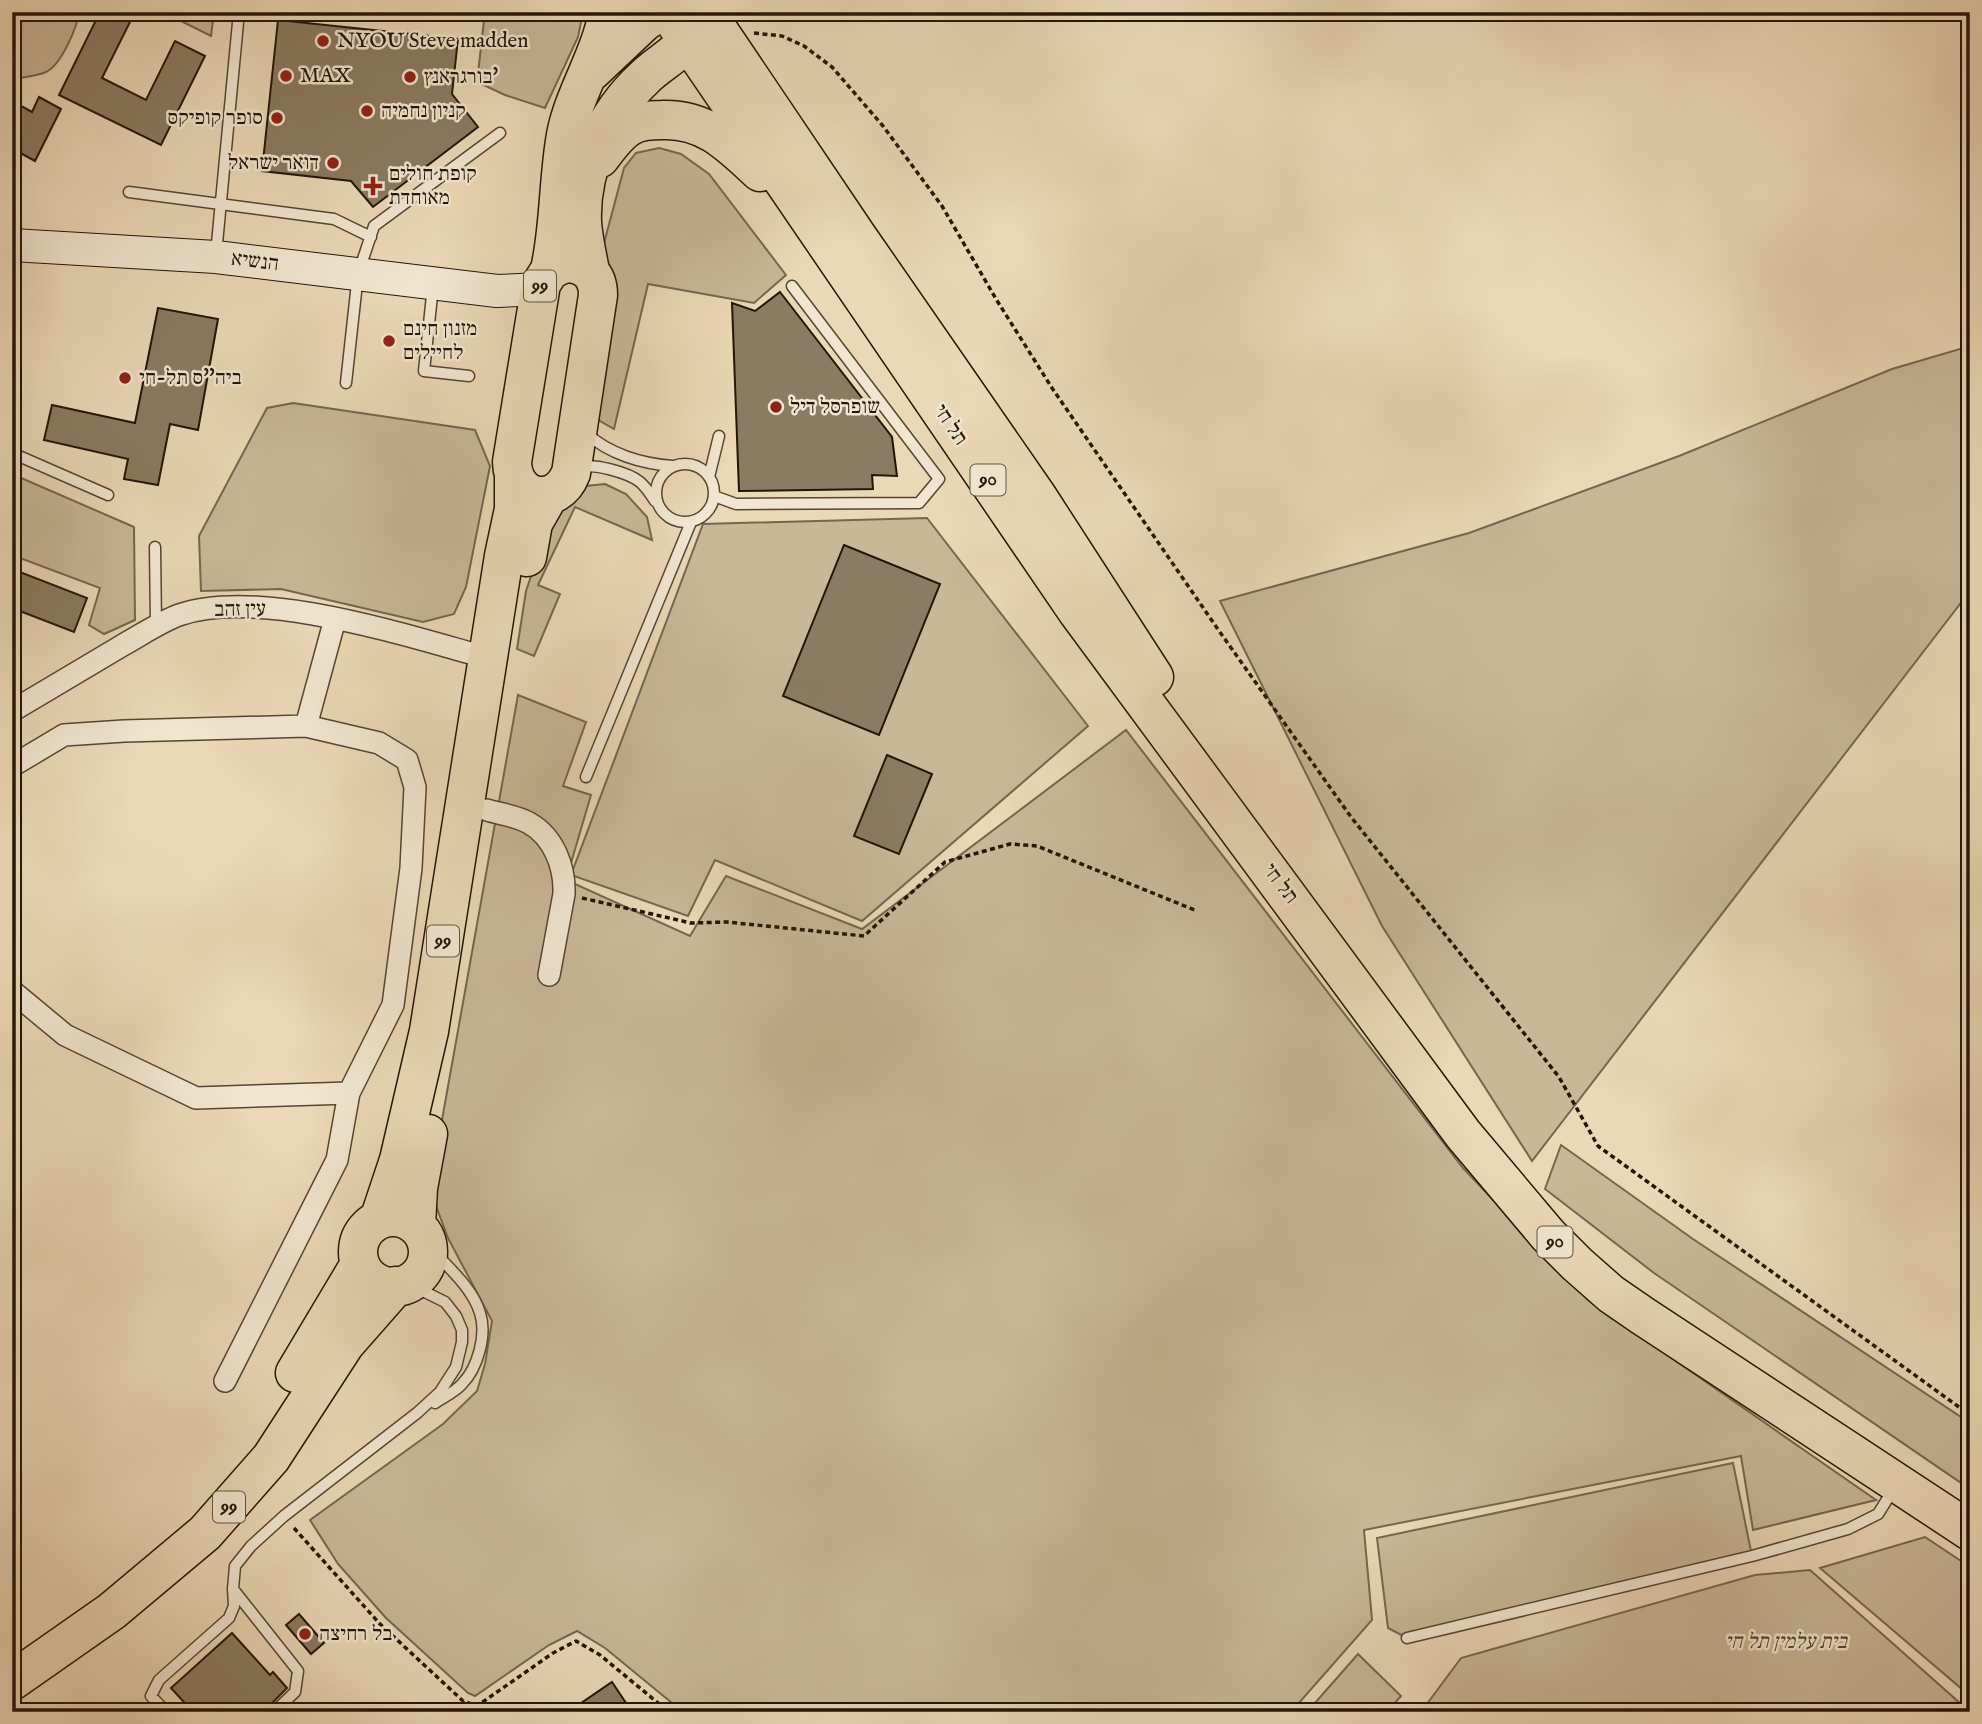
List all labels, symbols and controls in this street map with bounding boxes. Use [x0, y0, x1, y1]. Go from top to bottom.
place label: NYOU Steve madden [337, 28, 528, 55]
marker: NYOU Steve madden [315, 33, 331, 49]
place label: MAX [300, 63, 351, 90]
place label: בורגראנץ' [424, 64, 499, 91]
marker: MAX [278, 68, 294, 84]
marker: בורגראנץ' [402, 69, 418, 85]
place label: קניון נחמיה [381, 98, 466, 125]
marker: קניון נחמיה [359, 103, 375, 119]
place label: סופר קופיקס [168, 105, 263, 132]
marker: סופר קופיקס [269, 110, 285, 126]
place label: דואר ישראל [228, 150, 319, 177]
marker: דואר ישראל [325, 155, 341, 171]
place label: קופת חולים מאוחדת [389, 161, 477, 212]
marker: קופת חולים מאוחדת [363, 176, 383, 196]
street label: הנשיא [230, 246, 280, 278]
road number: 99 [524, 270, 556, 302]
place label: מזנון חינם לחיילים [403, 316, 477, 367]
marker: מזנון חינם לחיילים [381, 333, 397, 349]
place label: ביה''ס תל-חי [139, 365, 242, 392]
marker: ביה''ס תל-חי [117, 370, 133, 386]
place label: שופרסל דיל [790, 394, 880, 421]
marker: שופרסל דיל [768, 399, 784, 415]
street label: תל חי [927, 399, 973, 451]
road number: 90 [970, 464, 1006, 495]
street label: עין זהב [214, 596, 266, 624]
street label: תל חי [1256, 858, 1304, 910]
road number: 99 [427, 925, 459, 956]
road number: 90 [1538, 1226, 1572, 1258]
road number: 99 [213, 1492, 245, 1522]
place label: בל רחיצה [319, 1621, 392, 1648]
marker: בל רחיצה [297, 1626, 313, 1642]
park label: בית עלמין תל חי [1725, 1629, 1849, 1656]

